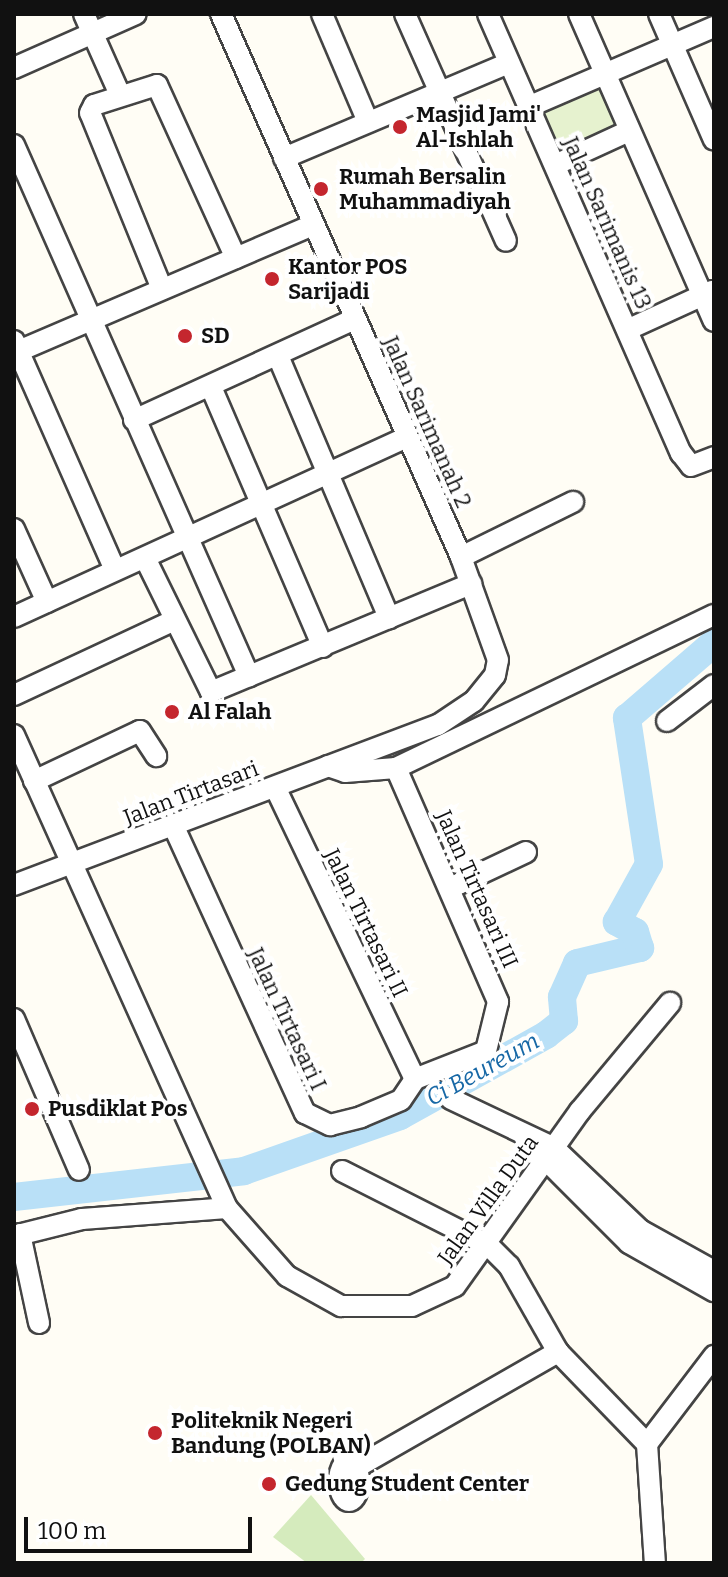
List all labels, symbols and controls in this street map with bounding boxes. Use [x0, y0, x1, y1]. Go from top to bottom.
place label: Masjid Jami' Al-Ishlah [416, 101, 541, 152]
marker: Masjid Jami' Al-Ishlah [391, 118, 409, 136]
street label: Jalan Sarimanis 13 [557, 133, 657, 313]
place label: Rumah Bersalin Muhammadiyah [339, 163, 511, 214]
marker: Rumah Bersalin Muhammadiyah [310, 178, 332, 200]
place label: Kantor POS Sarijadi [288, 253, 408, 304]
marker: Kantor POS Sarijadi [263, 270, 281, 288]
place label: SD [201, 323, 230, 349]
marker: SD [176, 327, 194, 345]
street label: Jalan Sarimanah 2 [377, 332, 477, 512]
place label: Al Falah [188, 699, 271, 725]
marker: Al Falah [163, 703, 181, 721]
street label: Jalan Tirtasari [120, 755, 262, 831]
street label: Jalan Tirtasari III [430, 806, 524, 972]
street label: Jalan Tirtasari II [319, 844, 413, 1002]
street label: Jalan Tirtasari I [242, 943, 332, 1095]
water label: Ci Beureum [421, 1027, 545, 1113]
place label: Pusdiklat Pos [48, 1096, 188, 1122]
marker: Pusdiklat Pos [23, 1100, 41, 1118]
street label: Jalan Villa Duta [432, 1130, 544, 1270]
place label: Politeknik Negeri Bandung (POLBAN) [171, 1407, 371, 1458]
marker: Politeknik Negeri Bandung (POLBAN) [146, 1424, 164, 1442]
place label: Gedung Student Center [285, 1471, 529, 1497]
marker: Gedung Student Center [260, 1475, 278, 1493]
scale bar [28, 1501, 256, 1551]
text: 100 m [38, 1517, 106, 1545]

